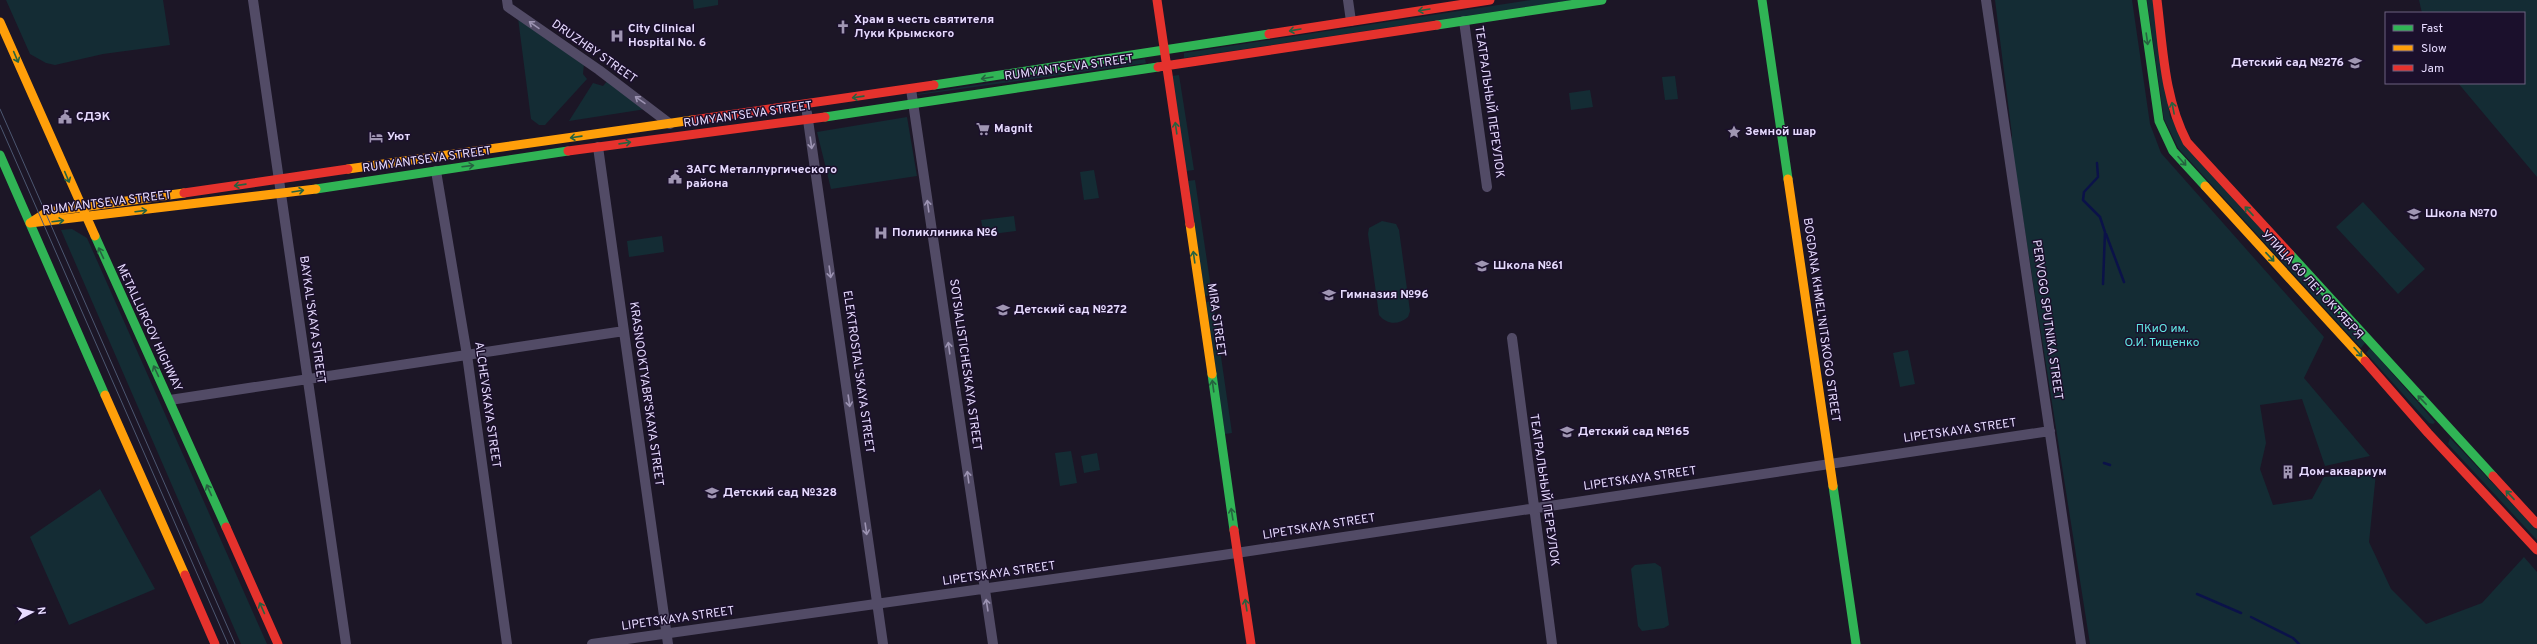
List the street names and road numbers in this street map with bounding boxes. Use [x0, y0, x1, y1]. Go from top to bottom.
street label: DRUZHBY STREET [548, 17, 640, 87]
street label: ТЕАТРАЛЬНЫЙ ПЕРЕУЛОК [1470, 25, 1508, 179]
street label: RUMYANTSEVA STREET [1004, 51, 1134, 85]
street label: RUMYANTSEVA STREET [683, 98, 813, 132]
street label: RUMYANTSEVA STREET [362, 143, 492, 177]
street label: RUMYANTSEVA STREET [42, 187, 172, 219]
street label: BOGDANA KHMEL'NITSKOGO STREET [1799, 217, 1843, 423]
street label: УЛИЦА 60 ЛЕТ ОКТЯБРЯ [2257, 227, 2367, 343]
street label: PERVOGO SPUTNIKA STREET [2028, 239, 2066, 401]
street label: BAYKAL'SKAYA STREET [295, 255, 329, 385]
street label: METALLURGOV HIGHWAY [112, 262, 186, 395]
street label: SOTSIALISTICHESKAYA STREET [945, 278, 985, 452]
street label: MIRA STREET [1203, 282, 1229, 358]
street label: ELEKTROSTAL'SKAYA STREET [839, 290, 877, 454]
street label: KRASNOOKTYABR'SKAYA STREET [625, 301, 667, 487]
street label: ALCHEVSKAYA STREET [470, 341, 504, 469]
street label: ТЕАТРАЛЬНЫЙ ПЕРЕУЛОК [1525, 413, 1563, 567]
street label: LIPETSKAYA STREET [1902, 415, 2018, 447]
street label: LIPETSKAYA STREET [1582, 463, 1698, 495]
street label: LIPETSKAYA STREET [1261, 510, 1377, 544]
street label: LIPETSKAYA STREET [941, 558, 1057, 590]
street label: LIPETSKAYA STREET [620, 603, 736, 635]

